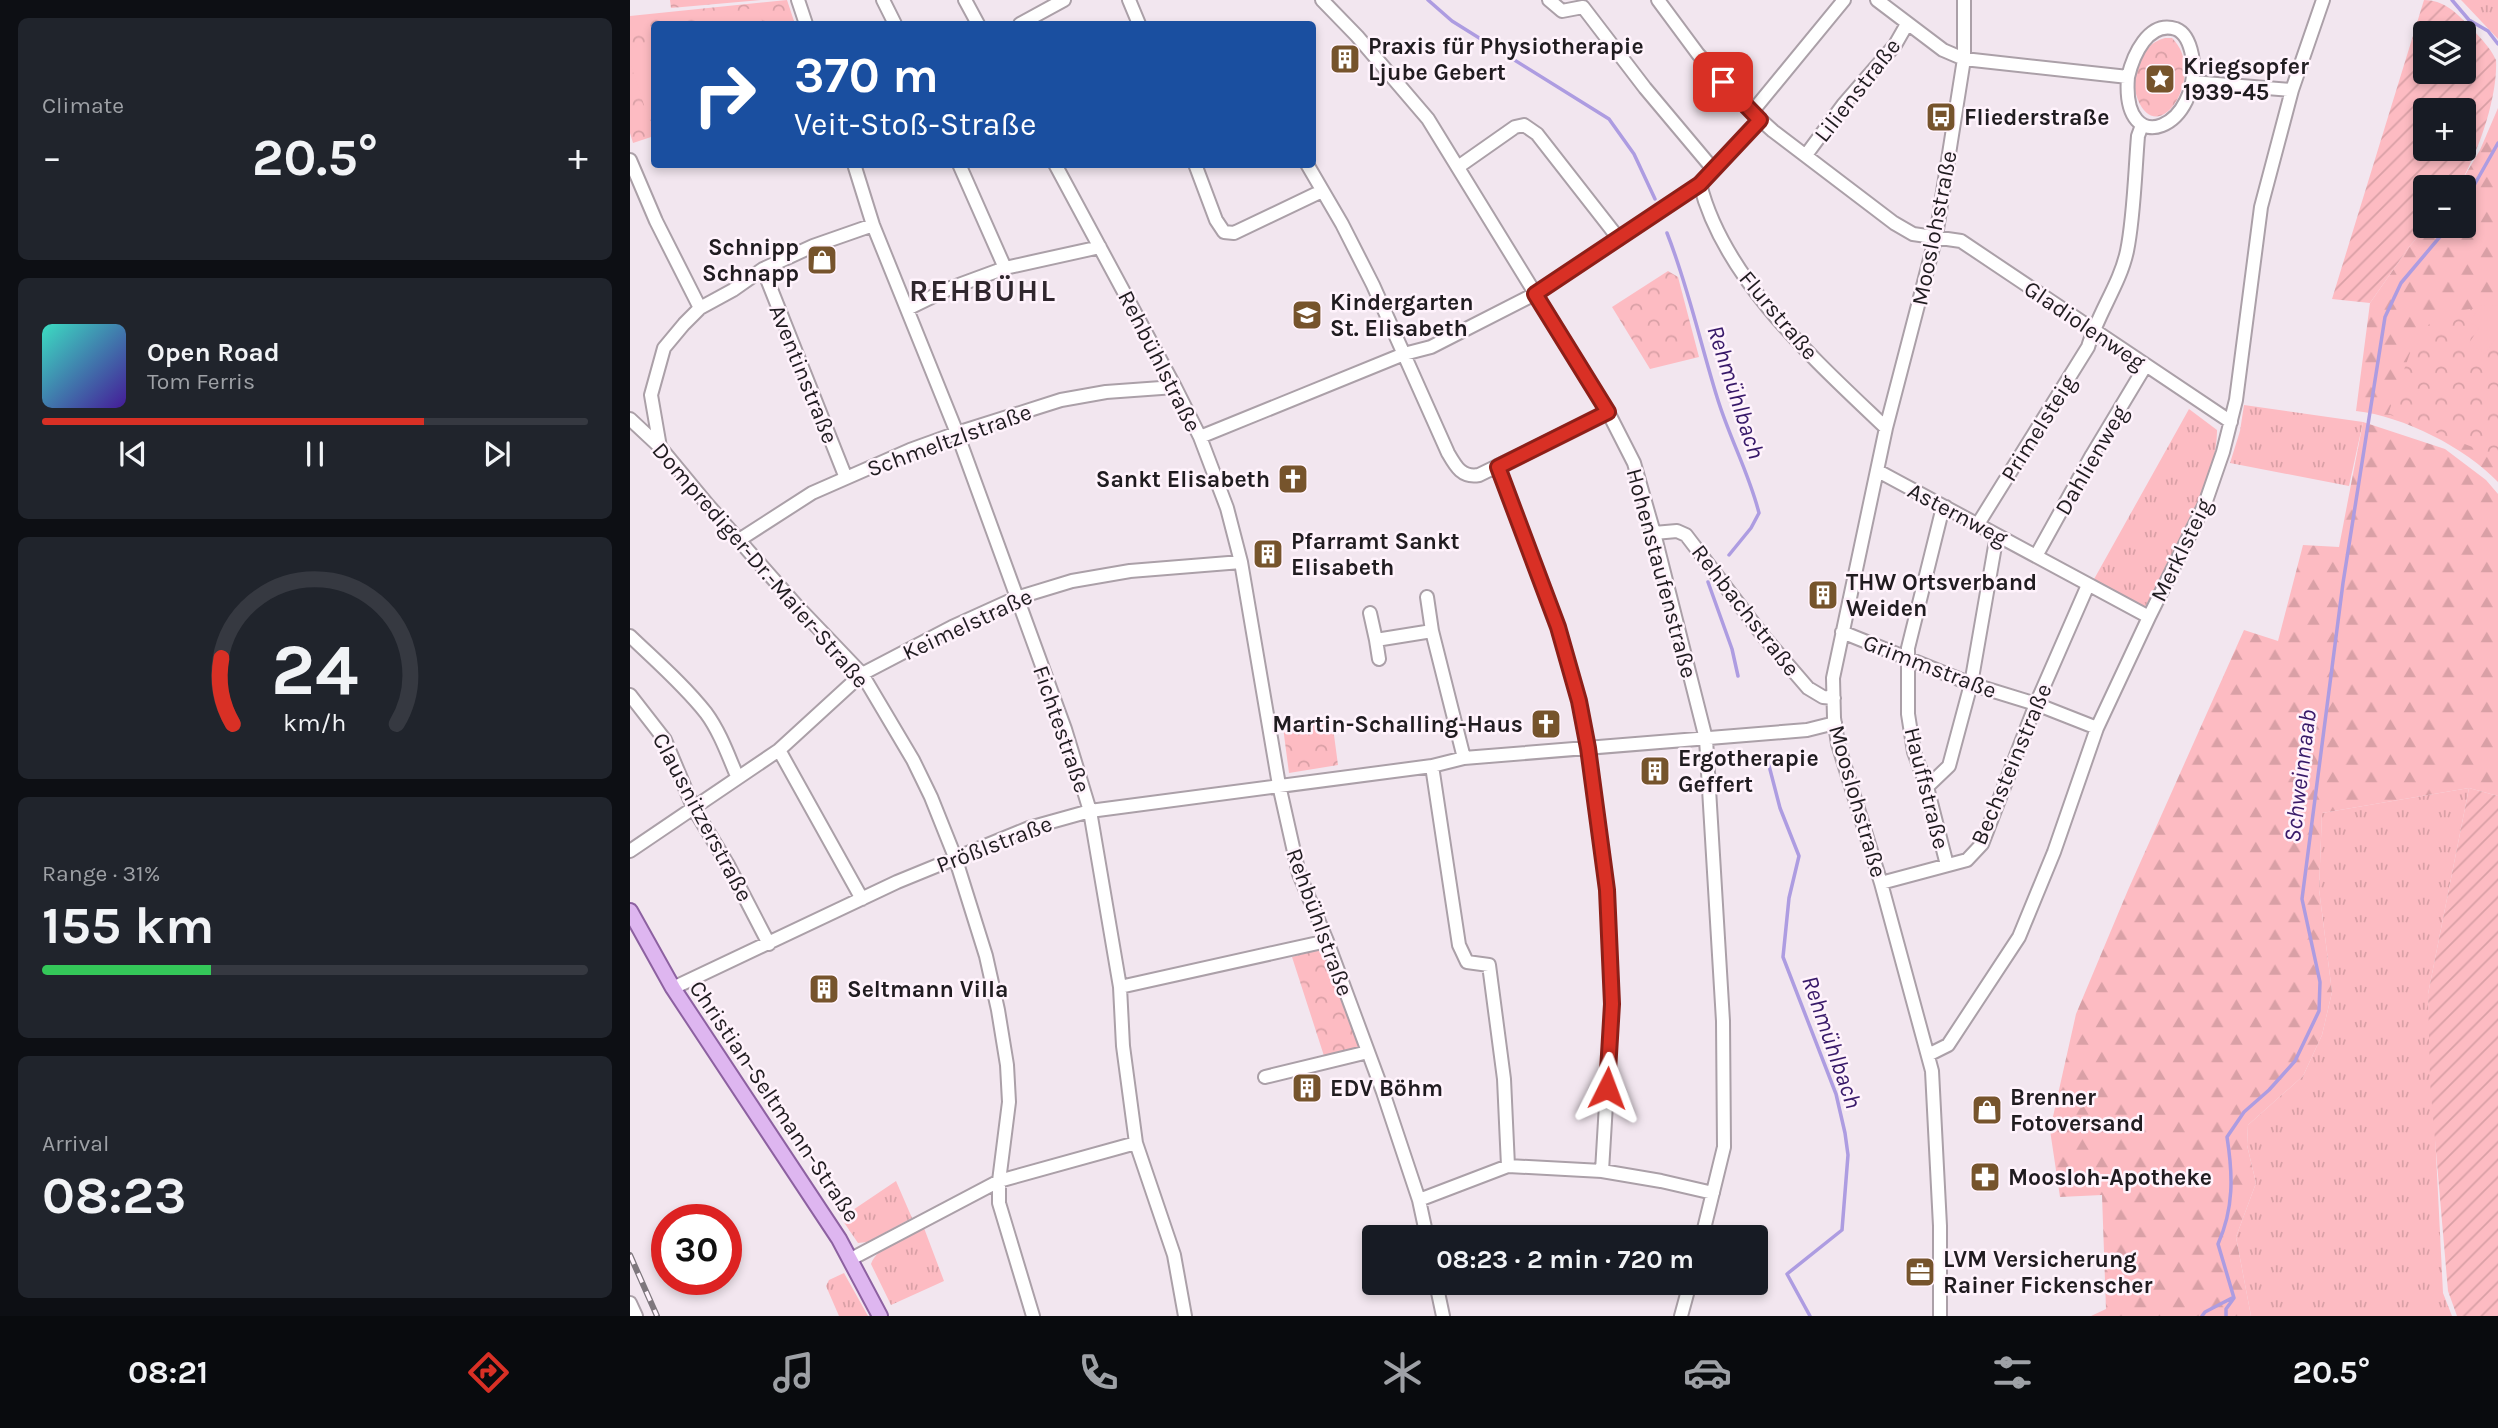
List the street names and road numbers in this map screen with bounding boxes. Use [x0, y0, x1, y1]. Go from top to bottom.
street label: Lilienstraße [1809, 33, 1906, 148]
street label: Mooslohstraße [1906, 148, 1963, 308]
street label: Flurstraße [1733, 265, 1824, 366]
street label: Gladiolenweg [2019, 275, 2151, 376]
street label: Rehbühlstraße [1112, 286, 1207, 437]
street label: Aventinstraße [763, 301, 844, 447]
street label: Primelsteig [1995, 370, 2082, 486]
street label: Schmeltzlstraße [863, 398, 1035, 483]
street label: Dahlienweg [2049, 401, 2134, 520]
street label: Domprediger-Dr.-Maier-Straße [647, 437, 875, 694]
street label: Hohenstaufenstraße [1621, 465, 1703, 681]
street label: Asternweg [1903, 477, 2012, 552]
street label: Merklsteig [2145, 494, 2218, 606]
street label: Rehbachstraße [1686, 539, 1805, 681]
street label: Keimelstraße [898, 583, 1036, 666]
street label: Grimmstraße [1859, 629, 2000, 704]
street label: Fichtestraße [1027, 662, 1096, 796]
street label: Bechsteinstraße [1965, 679, 2058, 849]
street label: Mooslohstraße [1823, 722, 1892, 880]
street label: Hauffstraße [1898, 724, 1955, 852]
street label: Clausnitzerstraße [647, 728, 758, 906]
street label: Prößlstraße [932, 810, 1056, 879]
street label: Rehbühlstraße [1280, 845, 1359, 1000]
street label: Christian-Seltmann-Straße [684, 975, 866, 1227]

